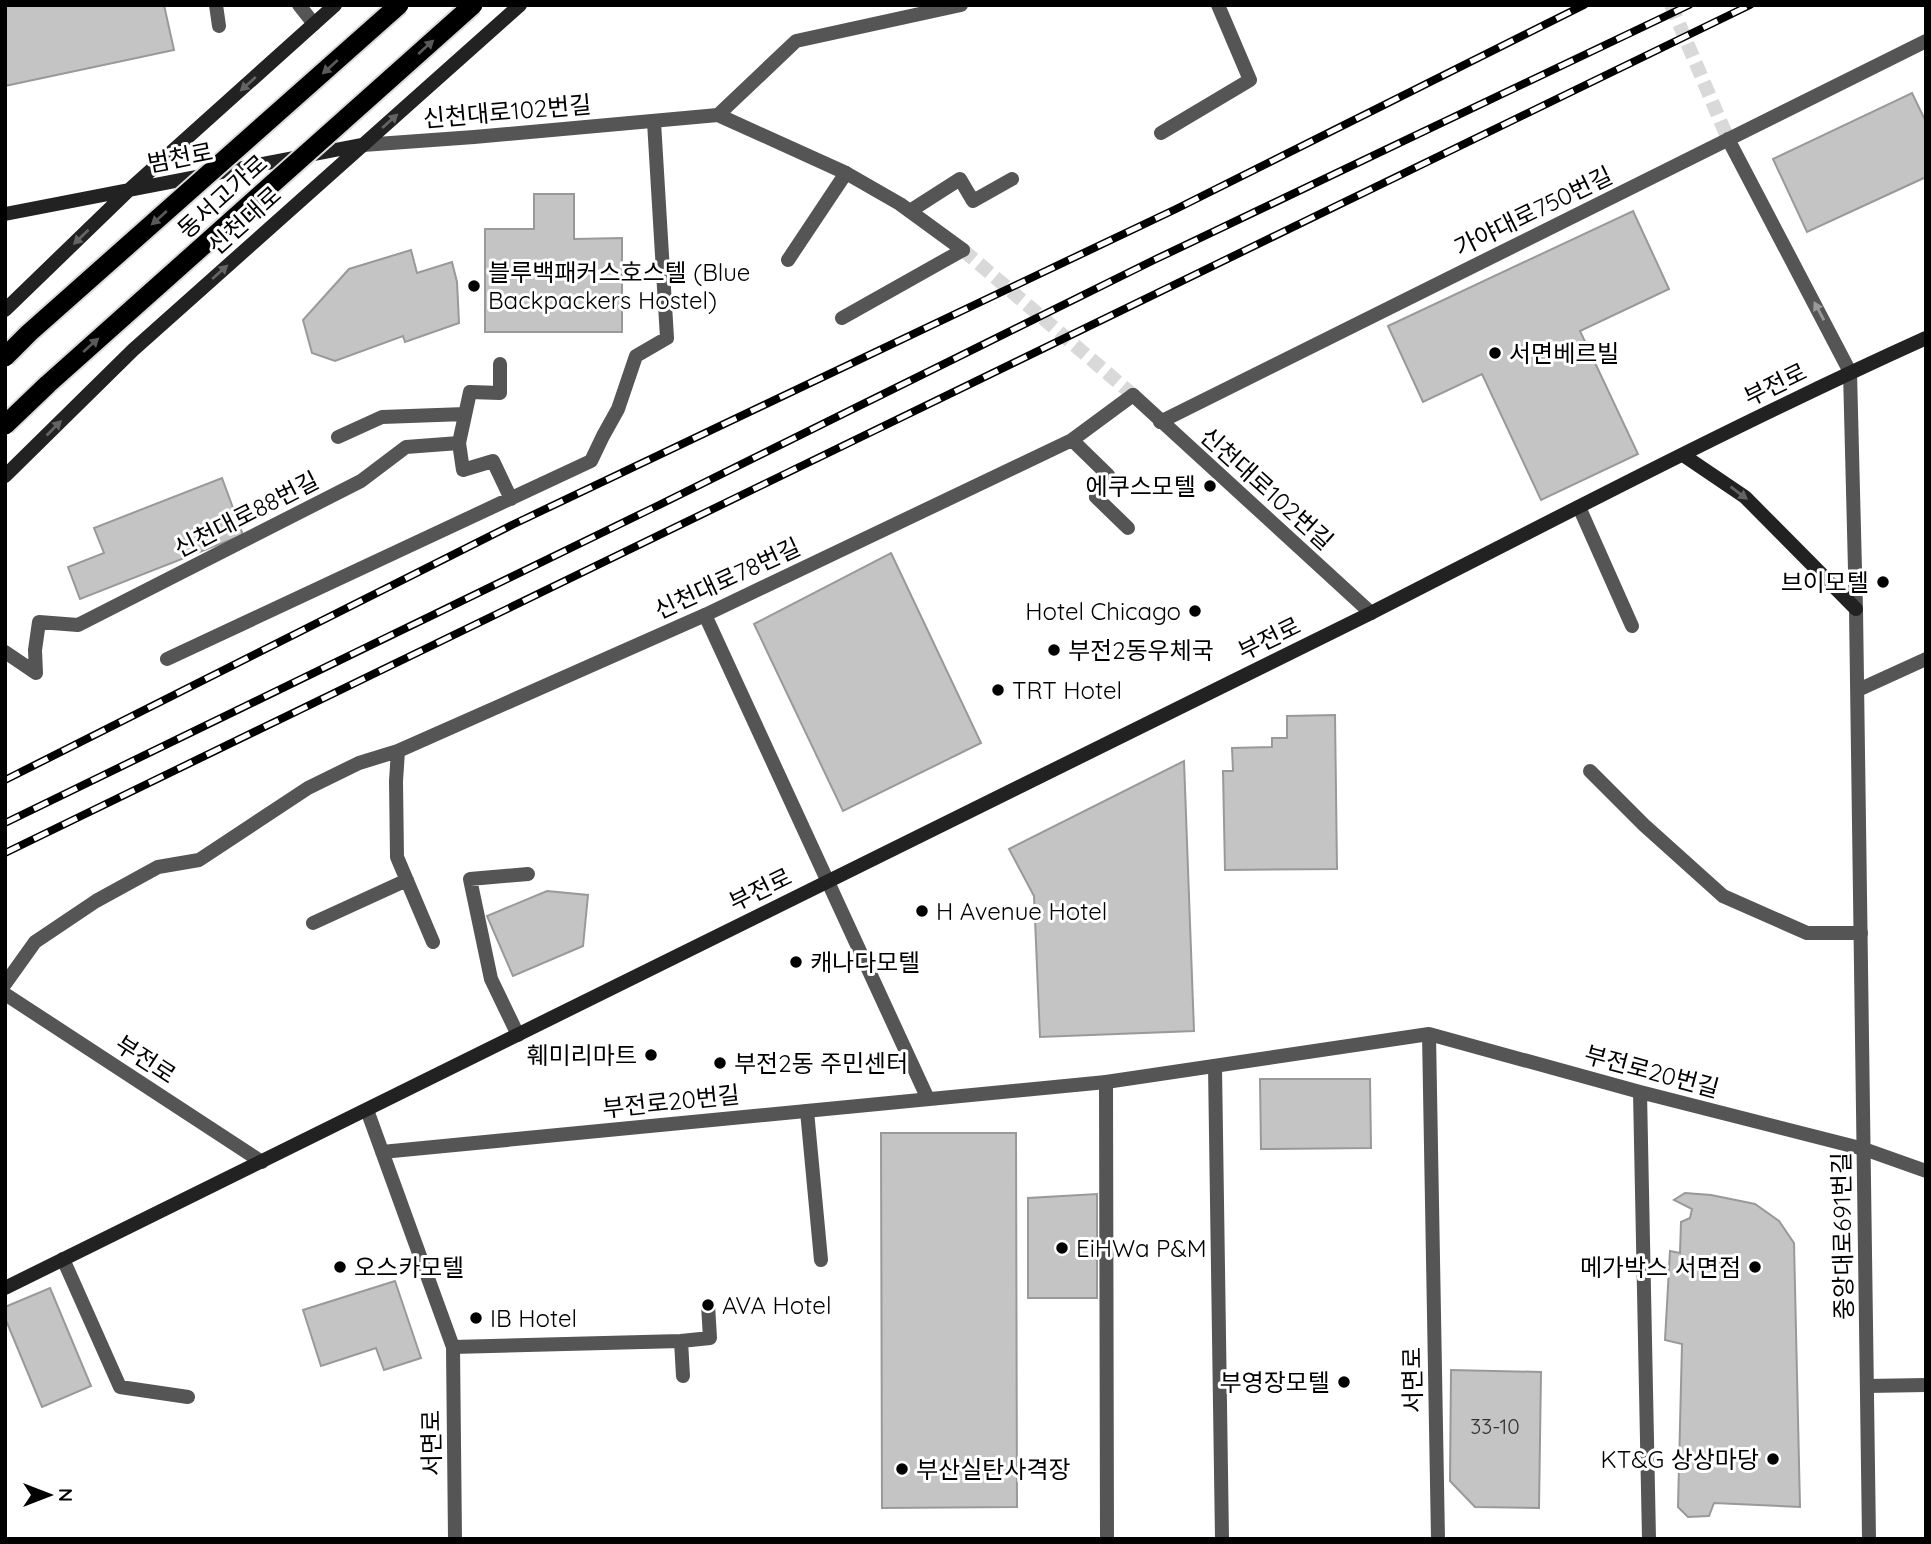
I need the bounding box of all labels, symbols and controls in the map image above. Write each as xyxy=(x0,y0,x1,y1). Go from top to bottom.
one-way arrow xyxy=(417,39,435,55)
one-way arrow xyxy=(321,59,338,74)
one-way arrow xyxy=(240,75,257,91)
street label: 신천대로102번길 xyxy=(422,89,592,133)
one-way arrow xyxy=(381,114,398,129)
street label: 범천로 xyxy=(145,136,215,178)
street label: 동서고가로 xyxy=(171,148,273,244)
street label: 가야대로750번길 xyxy=(1449,160,1617,262)
street label: 신천대로 xyxy=(201,179,287,261)
one-way arrow xyxy=(151,210,168,225)
one-way arrow xyxy=(72,229,89,246)
place label: 블루백패커스호스텔 (Blue Backpackers Hostel) xyxy=(488,257,750,315)
one-way arrow xyxy=(211,264,229,280)
marker: 블루백패커스호스텔 (Blue Backpackers Hostel) xyxy=(466,278,482,294)
one-way arrow xyxy=(1813,301,1824,321)
one-way arrow xyxy=(82,337,100,353)
place label: 서면베르빌 xyxy=(1509,338,1619,368)
marker: 서면베르빌 xyxy=(1487,345,1503,361)
street label: 부전로 xyxy=(1739,356,1811,412)
one-way arrow xyxy=(45,420,62,436)
street label: 신천대로102번길 xyxy=(1194,420,1340,556)
street label: 신천대로88번길 xyxy=(169,465,323,563)
place label: 에쿠스모텔 xyxy=(1086,471,1196,501)
marker: 에쿠스모텔 xyxy=(1202,478,1218,494)
one-way arrow xyxy=(1730,486,1748,500)
street label: 신천대로78번길 xyxy=(649,531,805,625)
place label: 브이모텔 xyxy=(1781,567,1869,597)
marker: 브이모텔 xyxy=(1875,574,1891,590)
place label: Hotel Chicago xyxy=(1025,596,1181,626)
marker: Hotel Chicago xyxy=(1187,603,1203,619)
street label: 부전로 xyxy=(1233,610,1305,666)
place label: 부전2동우체국 xyxy=(1068,635,1214,665)
marker: 부전2동우체국 xyxy=(1046,642,1062,658)
place label: TRT Hotel xyxy=(1012,675,1122,705)
marker: TRT Hotel xyxy=(990,682,1006,698)
street label: 부전로 xyxy=(724,861,796,917)
place label: H Avenue Hotel xyxy=(936,896,1107,926)
marker: H Avenue Hotel xyxy=(914,903,930,919)
place label: 캐나다모텔 xyxy=(810,947,920,977)
marker: 캐나다모텔 xyxy=(788,954,804,970)
street label: 부전로 xyxy=(110,1028,182,1090)
street label: 부전로20번길 xyxy=(1581,1039,1723,1103)
place label: 훼미리마트 xyxy=(527,1040,637,1070)
marker: 훼미리마트 xyxy=(643,1047,659,1063)
place label: 부전2동 주민센터 xyxy=(734,1048,908,1078)
marker: 부전2동 주민센터 xyxy=(712,1055,728,1071)
street label: 부전로20번길 xyxy=(601,1079,741,1123)
street label: 중앙대로691번길 xyxy=(1826,1152,1858,1320)
place label: EiHWa P&M xyxy=(1076,1233,1207,1263)
marker: EiHWa P&M xyxy=(1054,1240,1070,1256)
place label: 오스카모텔 xyxy=(354,1252,464,1282)
place label: 메가박스 서면점 xyxy=(1580,1252,1741,1282)
marker: 오스카모텔 xyxy=(332,1259,348,1275)
marker: 메가박스 서면점 xyxy=(1747,1259,1763,1275)
place label: AVA Hotel xyxy=(722,1290,831,1320)
marker: AVA Hotel xyxy=(700,1297,716,1313)
place label: IB Hotel xyxy=(490,1303,577,1333)
marker: IB Hotel xyxy=(468,1310,484,1326)
street label: 서면로 xyxy=(1396,1347,1428,1413)
place label: 부영장모텔 xyxy=(1220,1367,1330,1397)
marker: 부영장모텔 xyxy=(1336,1374,1352,1390)
street label: 서면로 xyxy=(415,1410,447,1476)
house number: 33-10 xyxy=(1470,1413,1520,1439)
place label: KT&G 상상마당 xyxy=(1600,1444,1759,1474)
marker: KT&G 상상마당 xyxy=(1765,1451,1781,1467)
place label: 부산실탄사격장 xyxy=(916,1454,1071,1484)
north arrow xyxy=(14,1460,84,1530)
marker: 부산실탄사격장 xyxy=(894,1461,910,1477)
text: N xyxy=(54,1488,78,1502)

